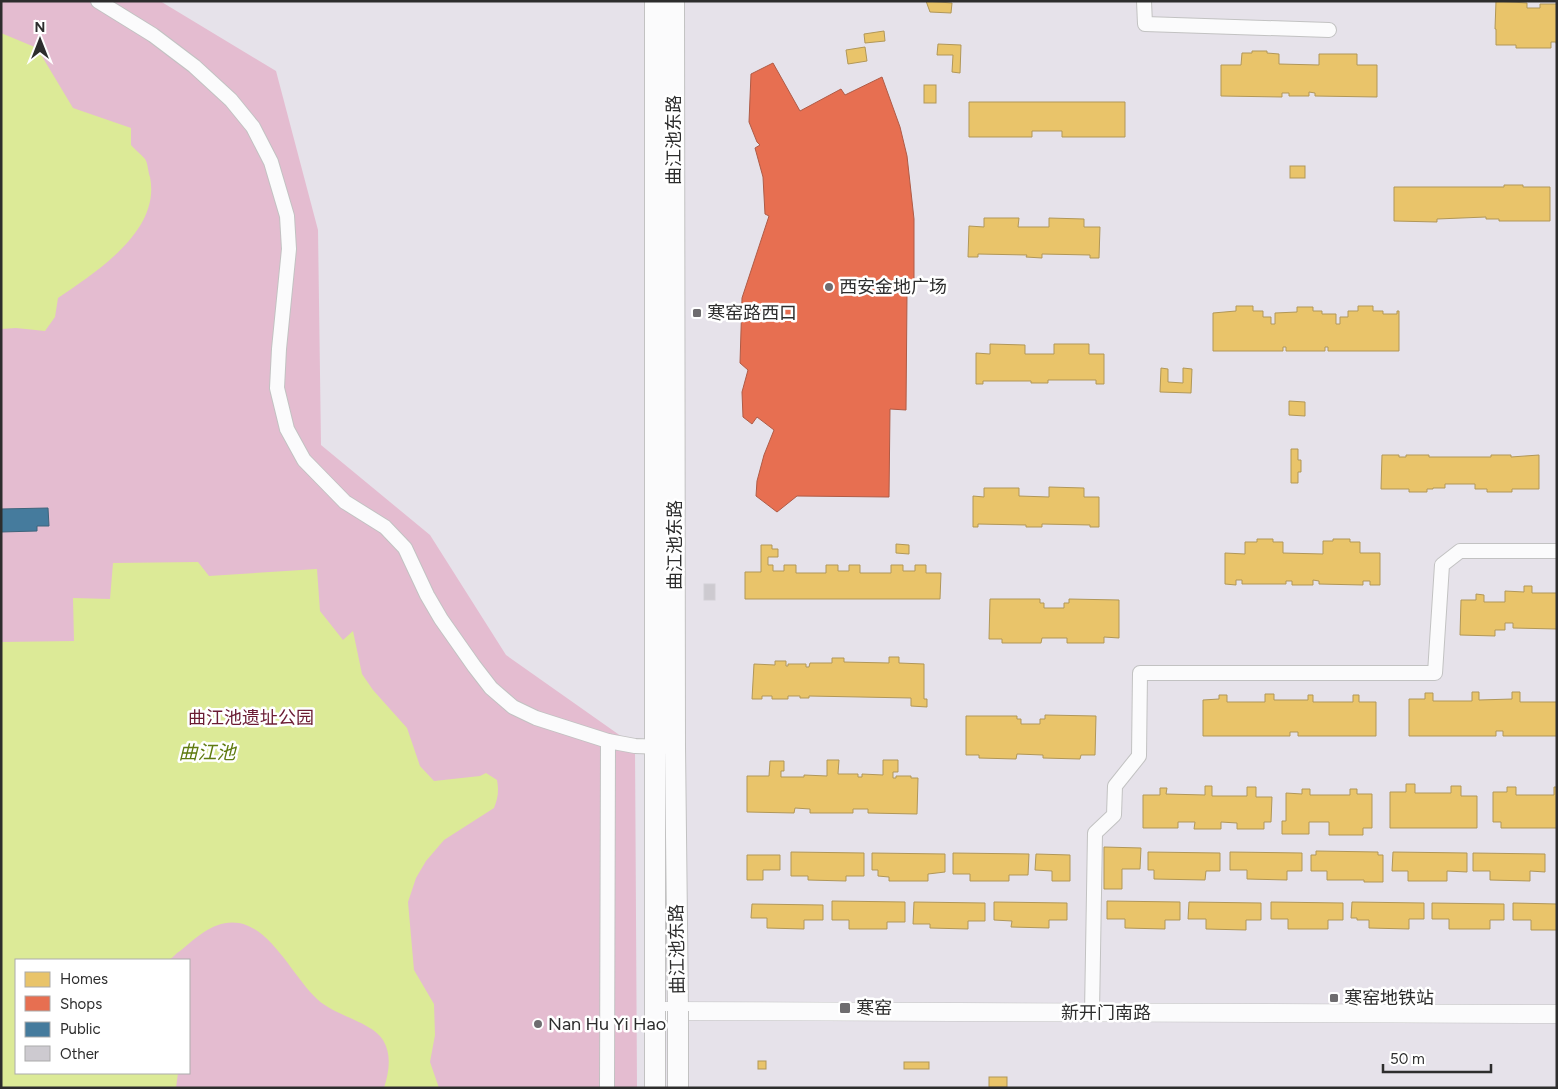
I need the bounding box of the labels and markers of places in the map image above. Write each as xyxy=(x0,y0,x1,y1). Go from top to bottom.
place label: 西安金地广场 xyxy=(839,276,947,298)
marker: 西安金地广场 xyxy=(823,281,835,293)
place label: 寒窑路西口 xyxy=(707,302,797,324)
marker: 寒窑路西口 xyxy=(691,307,703,319)
place label: 寒窑地铁站 xyxy=(1344,987,1434,1009)
marker: 寒窑地铁站 xyxy=(1328,992,1340,1004)
place label: 寒窑 xyxy=(856,997,892,1019)
marker: 寒窑 xyxy=(838,1001,852,1015)
place label: Nan Hu Yi Hao xyxy=(548,1013,666,1035)
marker: Nan Hu Yi Hao xyxy=(532,1018,544,1030)

